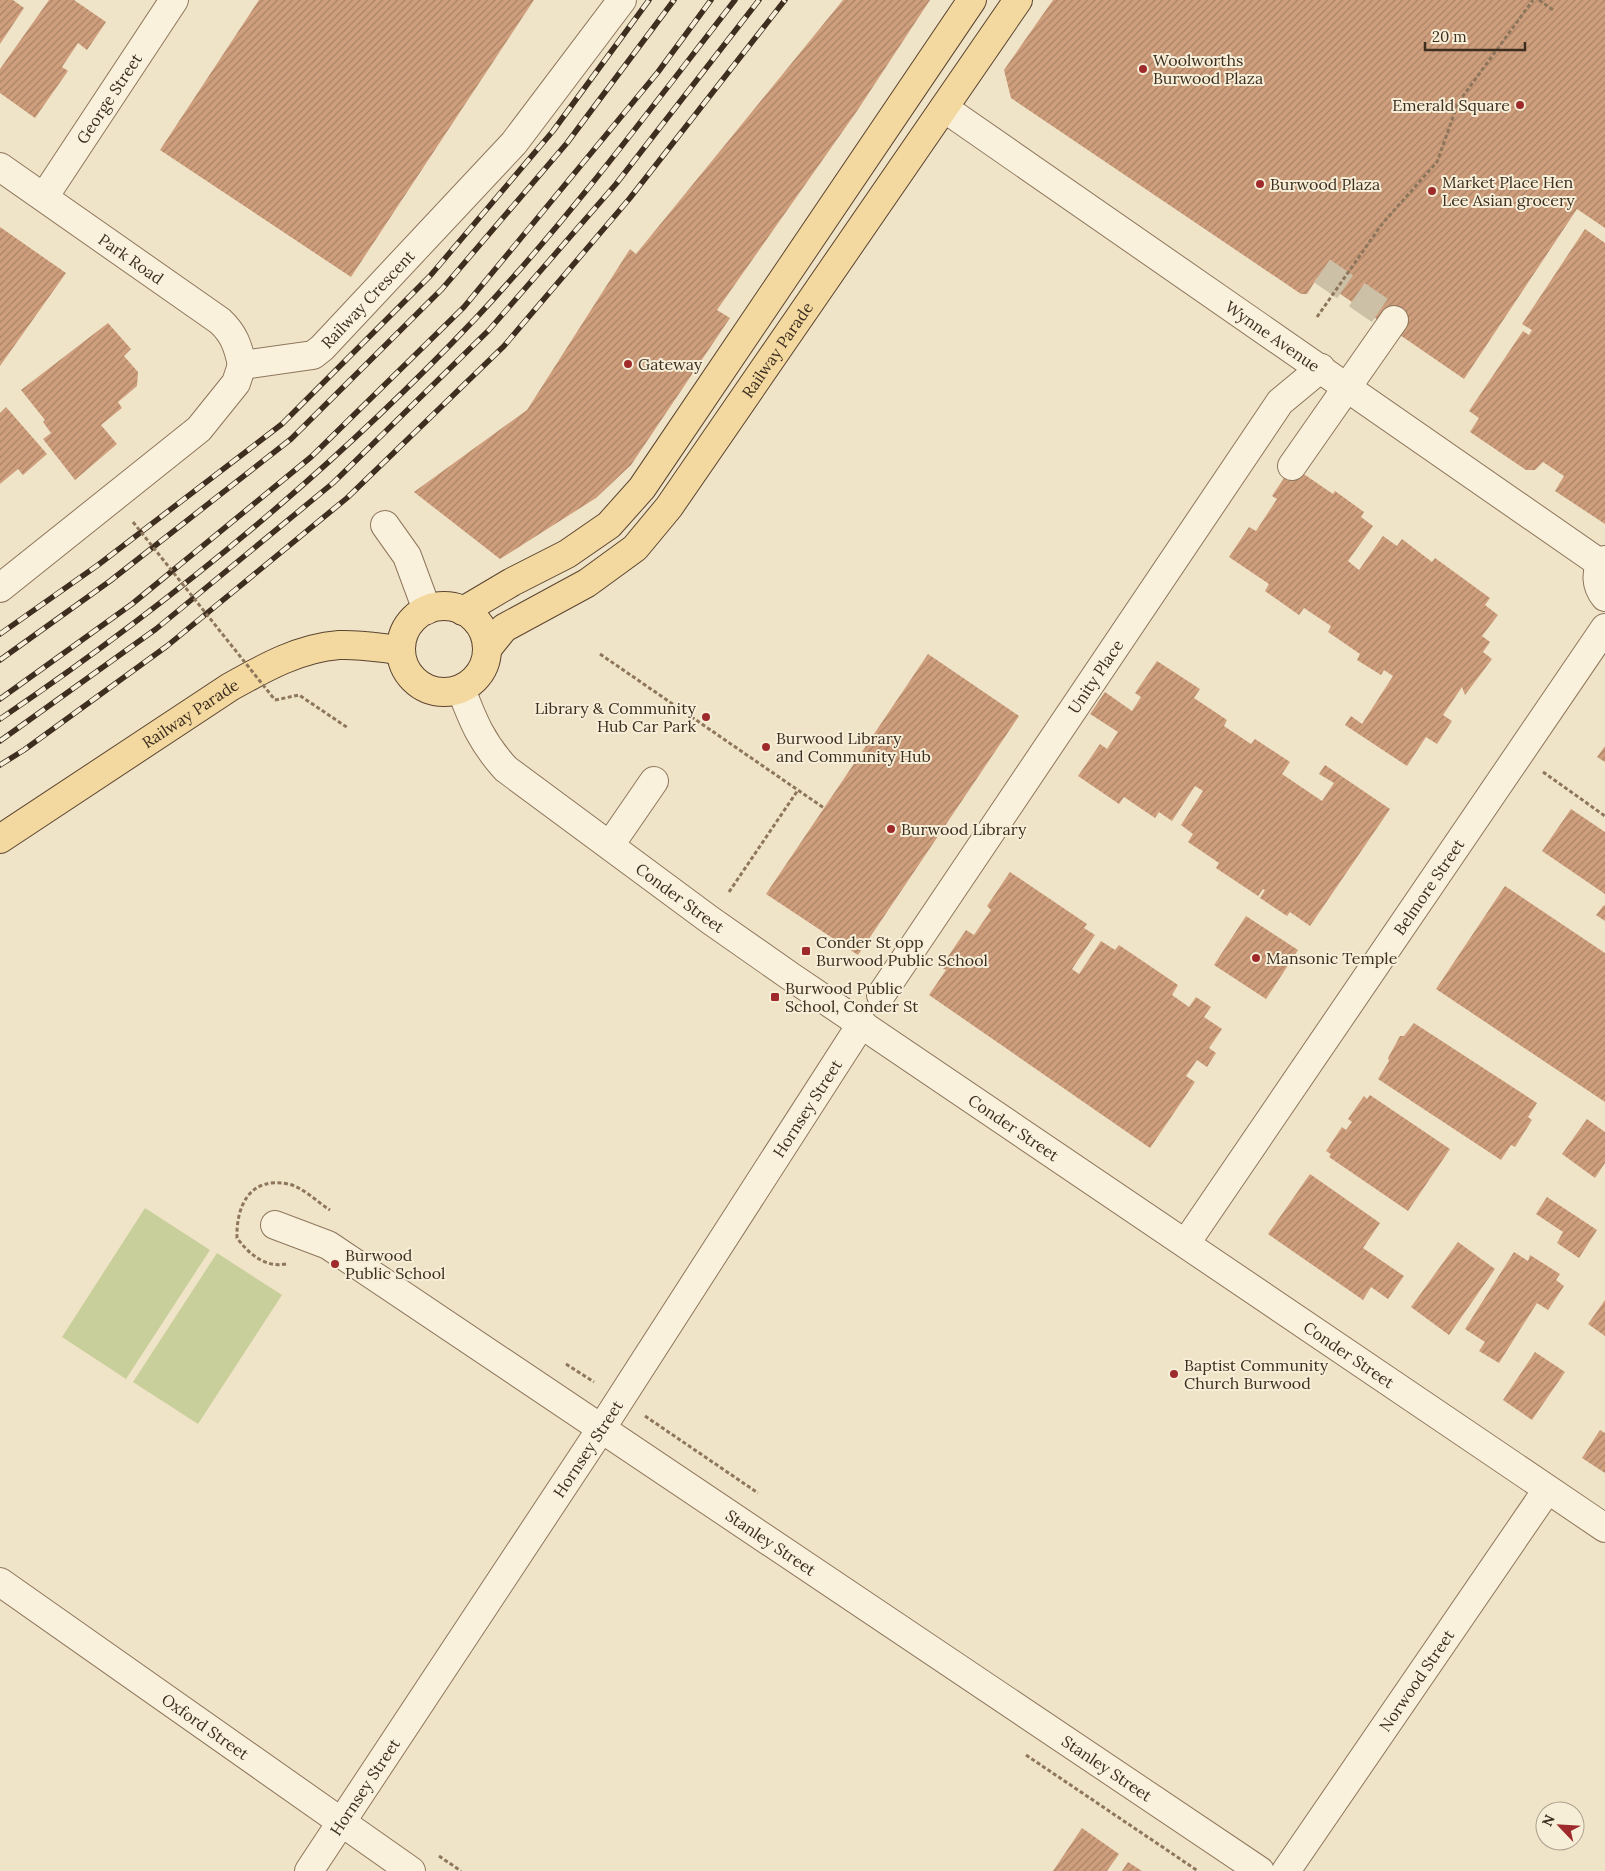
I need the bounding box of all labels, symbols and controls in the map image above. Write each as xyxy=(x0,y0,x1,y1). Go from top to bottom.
scale bar xyxy=(1425,20,1525,52)
text: 20 m xyxy=(1432,27,1467,46)
street label: George Street xyxy=(72,49,146,147)
place label: Woolworths Burwood Plaza xyxy=(1153,50,1263,88)
marker: Woolworths Burwood Plaza xyxy=(1137,63,1149,75)
place label: Emerald Square xyxy=(1392,95,1510,115)
marker: Emerald Square xyxy=(1514,99,1526,111)
place label: Market Place Hen Lee Asian grocery xyxy=(1442,172,1575,210)
place label: Burwood Plaza xyxy=(1270,174,1380,194)
marker: Burwood Plaza xyxy=(1254,178,1266,190)
marker: Market Place Hen Lee Asian grocery xyxy=(1426,185,1438,197)
street label: Park Road xyxy=(95,229,168,289)
street label: Railway Crescent xyxy=(317,245,419,353)
street label: Wynne Avenue xyxy=(1221,296,1324,376)
street label: Railway Parade xyxy=(737,298,817,401)
place label: Gateway xyxy=(638,354,703,374)
marker: Gateway xyxy=(622,358,634,370)
street label: Unity Place xyxy=(1063,635,1128,717)
street label: Railway Parade xyxy=(138,674,242,752)
place label: Library & Community Hub Car Park xyxy=(535,698,697,736)
marker: Library & Community Hub Car Park xyxy=(700,711,712,723)
place label: Burwood Library and Community Hub xyxy=(776,728,931,766)
marker: Burwood Library and Community Hub xyxy=(760,741,772,753)
place label: Burwood Library xyxy=(901,819,1027,839)
marker: Burwood Library xyxy=(885,823,897,835)
street label: Belmore Street xyxy=(1389,834,1469,939)
street label: Conder Street xyxy=(632,859,729,937)
place label: Conder St opp Burwood Public School xyxy=(816,932,988,970)
marker: Conder St opp Burwood Public School xyxy=(800,945,812,957)
place label: Mansonic Temple xyxy=(1266,948,1398,968)
marker: Mansonic Temple xyxy=(1250,952,1262,964)
place label: Burwood Public School, Conder St xyxy=(785,978,919,1016)
marker: Burwood Public School, Conder St xyxy=(769,991,781,1003)
street label: Hornsey Street xyxy=(768,1055,846,1161)
street label: Conder Street xyxy=(964,1090,1063,1166)
place label: Burwood Public School xyxy=(345,1245,445,1283)
marker: Burwood Public School xyxy=(329,1258,341,1270)
street label: Conder Street xyxy=(1300,1317,1399,1393)
place label: Baptist Community Church Burwood xyxy=(1184,1355,1329,1393)
marker: Baptist Community Church Burwood xyxy=(1168,1368,1180,1380)
street label: Hornsey Street xyxy=(549,1396,627,1501)
street label: Stanley Street xyxy=(722,1505,820,1580)
street label: Norwood Street xyxy=(1375,1625,1459,1735)
street label: Oxford Street xyxy=(158,1689,253,1764)
street label: Stanley Street xyxy=(1058,1731,1156,1806)
street label: Hornsey Street xyxy=(325,1734,404,1839)
north arrow xyxy=(1535,1801,1585,1851)
text: N xyxy=(1538,1812,1559,1829)

